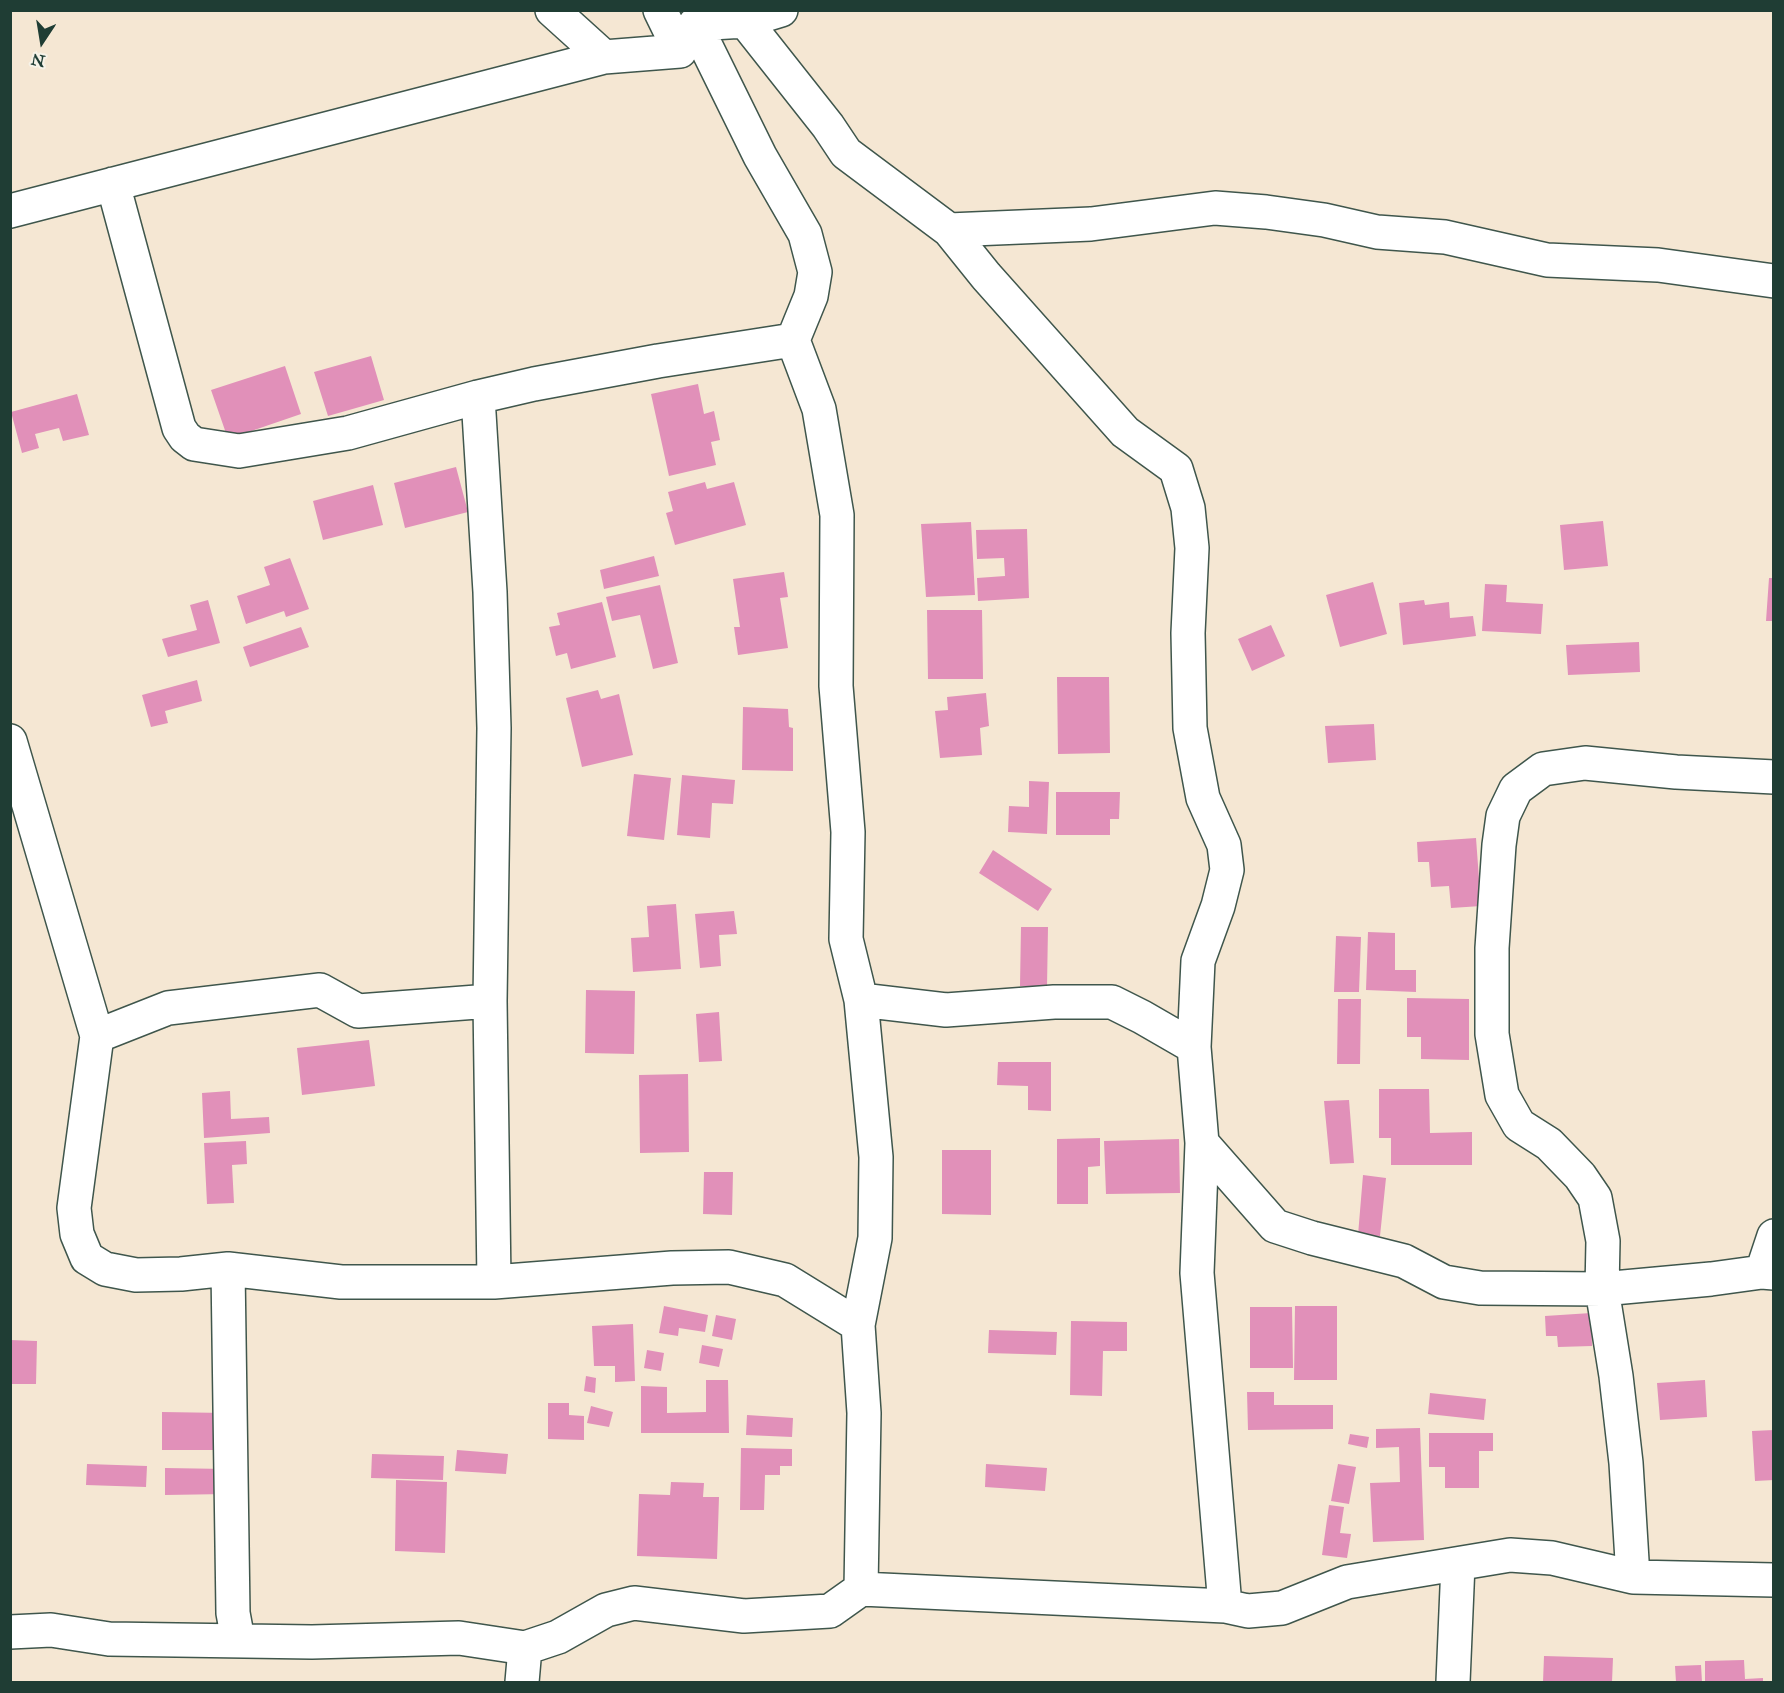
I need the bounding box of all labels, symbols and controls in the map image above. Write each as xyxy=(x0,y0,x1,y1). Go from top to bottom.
north arrow xyxy=(12,12,72,72)
text: N xyxy=(30,49,47,71)

